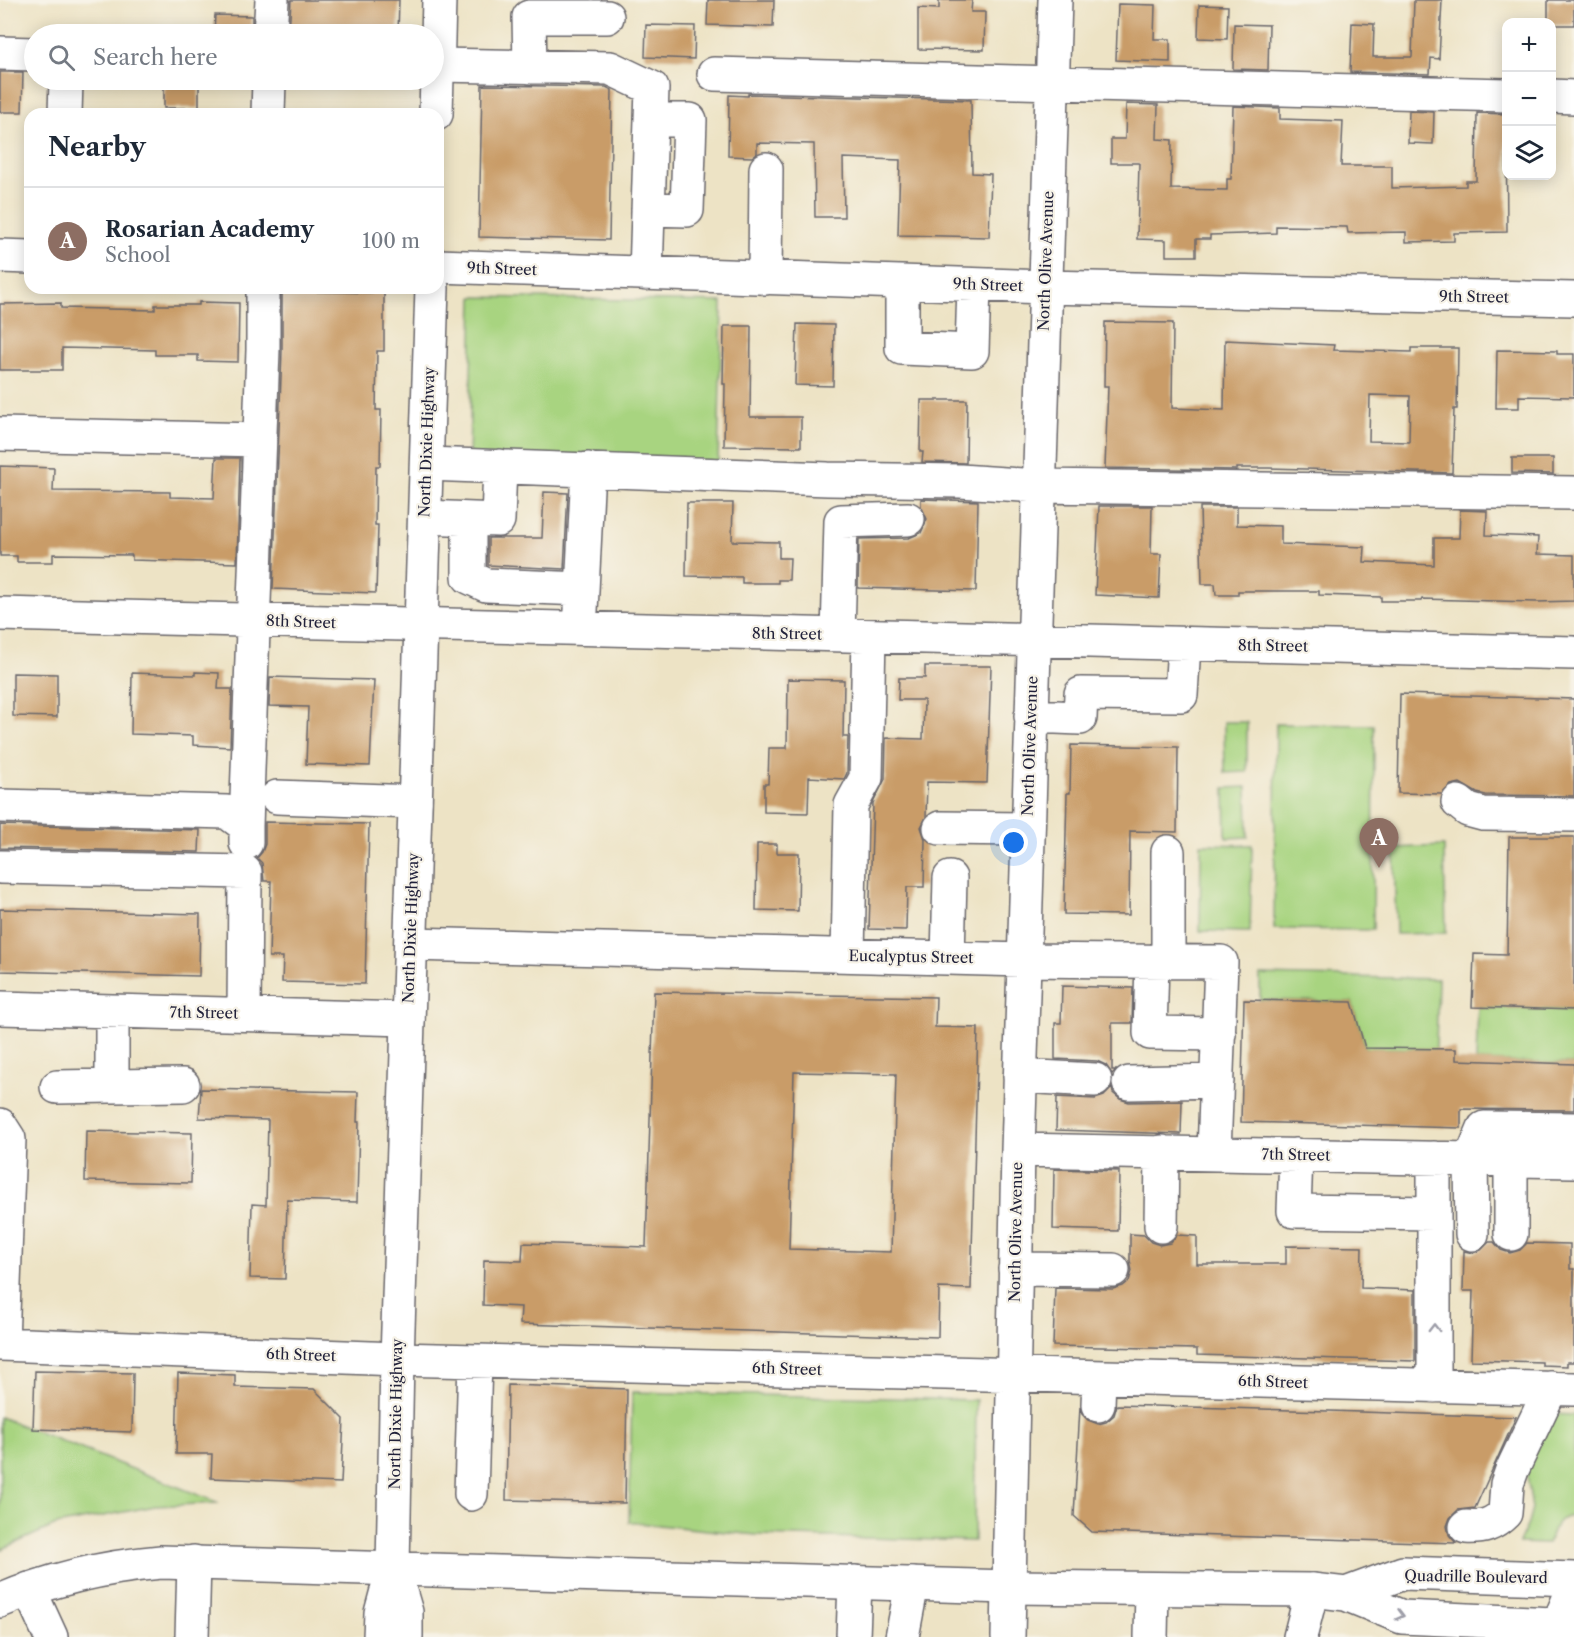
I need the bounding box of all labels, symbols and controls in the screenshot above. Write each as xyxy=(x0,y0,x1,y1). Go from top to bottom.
map controls xyxy=(1502,18,1556,180)
button: + xyxy=(1502,18,1556,72)
search box xyxy=(24,24,444,90)
icon: search xyxy=(45,41,78,74)
text: Search here xyxy=(93,44,218,71)
button: − xyxy=(1502,72,1556,126)
button: layers xyxy=(1502,126,1556,180)
text: Nearby xyxy=(48,131,146,163)
street label: North Olive Avenue xyxy=(1034,191,1057,331)
text: Rosarian Academy xyxy=(105,216,314,243)
text: A xyxy=(60,229,75,253)
text: 100 m xyxy=(362,229,420,253)
text: School xyxy=(105,243,170,267)
street label: 9th Street xyxy=(467,258,538,279)
street label: 9th Street xyxy=(953,274,1024,295)
street label: 9th Street xyxy=(1439,286,1510,307)
street label: North Dixie Highway xyxy=(414,366,439,518)
street label: 8th Street xyxy=(266,611,337,632)
street label: 8th Street xyxy=(752,623,823,644)
street label: 8th Street xyxy=(1238,635,1309,656)
street label: North Olive Avenue xyxy=(1018,676,1041,816)
pin: A xyxy=(1360,818,1398,868)
your location xyxy=(999,828,1028,857)
street label: North Dixie Highway xyxy=(398,852,423,1004)
street label: Eucalyptus Street xyxy=(848,946,974,967)
street label: 7th Street xyxy=(170,1002,239,1023)
street label: 7th Street xyxy=(1262,1144,1331,1165)
street label: North Olive Avenue xyxy=(1005,1162,1026,1302)
one-way arrow xyxy=(1428,1323,1440,1332)
street label: North Dixie Highway xyxy=(385,1338,406,1490)
street label: 6th Street xyxy=(266,1344,337,1365)
street label: 6th Street xyxy=(752,1358,823,1379)
street label: 6th Street xyxy=(1238,1371,1309,1392)
street label: Quadrille Boulevard xyxy=(1404,1566,1548,1587)
one-way arrow xyxy=(1394,1608,1405,1620)

